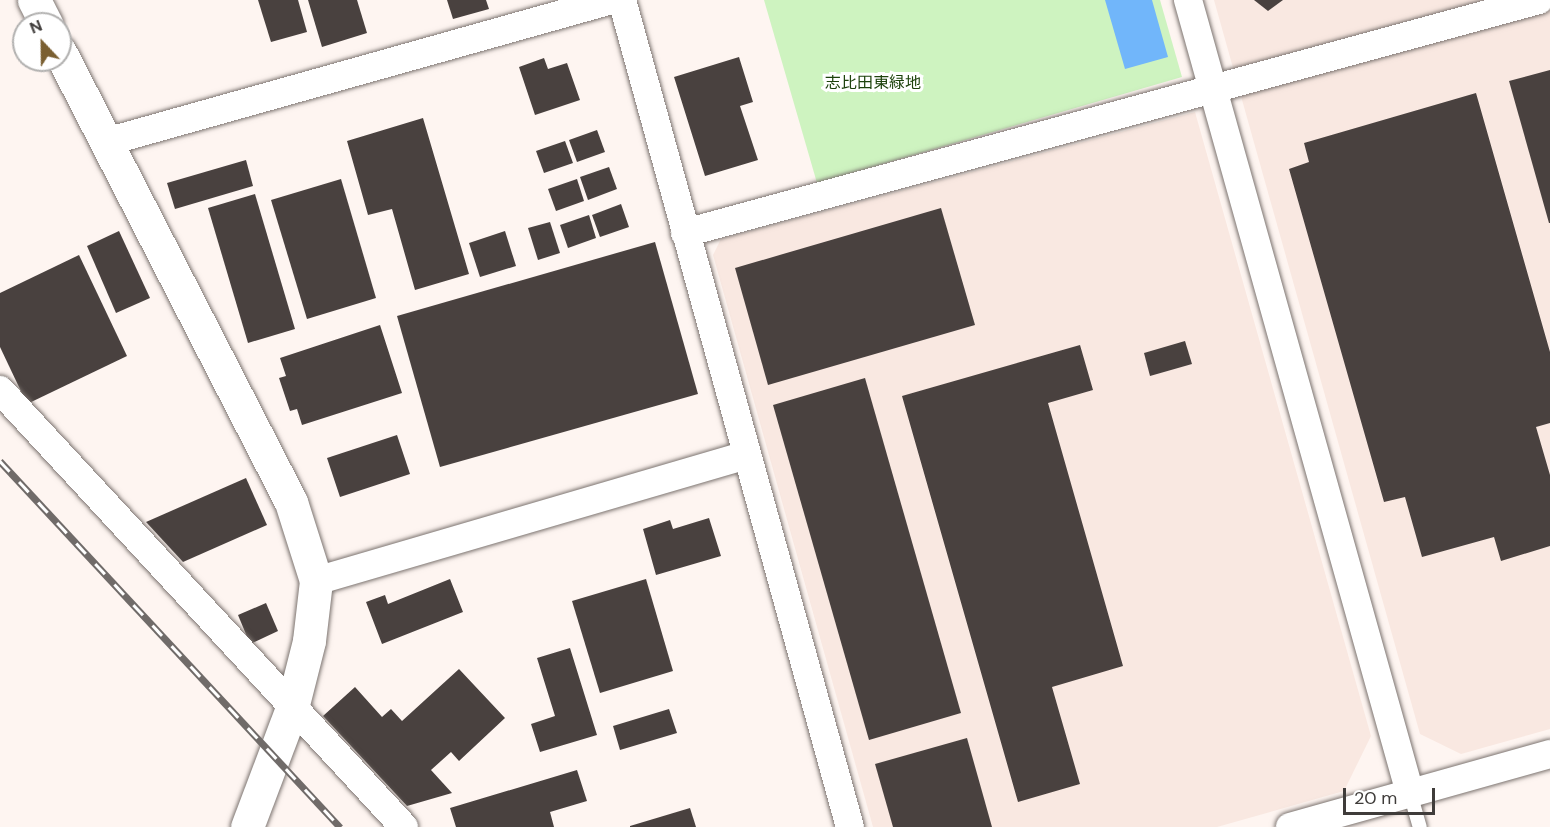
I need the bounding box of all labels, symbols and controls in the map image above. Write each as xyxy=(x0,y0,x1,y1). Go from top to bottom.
north arrow xyxy=(12,12,72,72)
text: N xyxy=(26,15,45,39)
park label: 志比田東緑地 xyxy=(825,73,921,93)
scale bar xyxy=(1346,776,1438,814)
text: 20 m xyxy=(1354,786,1397,810)

